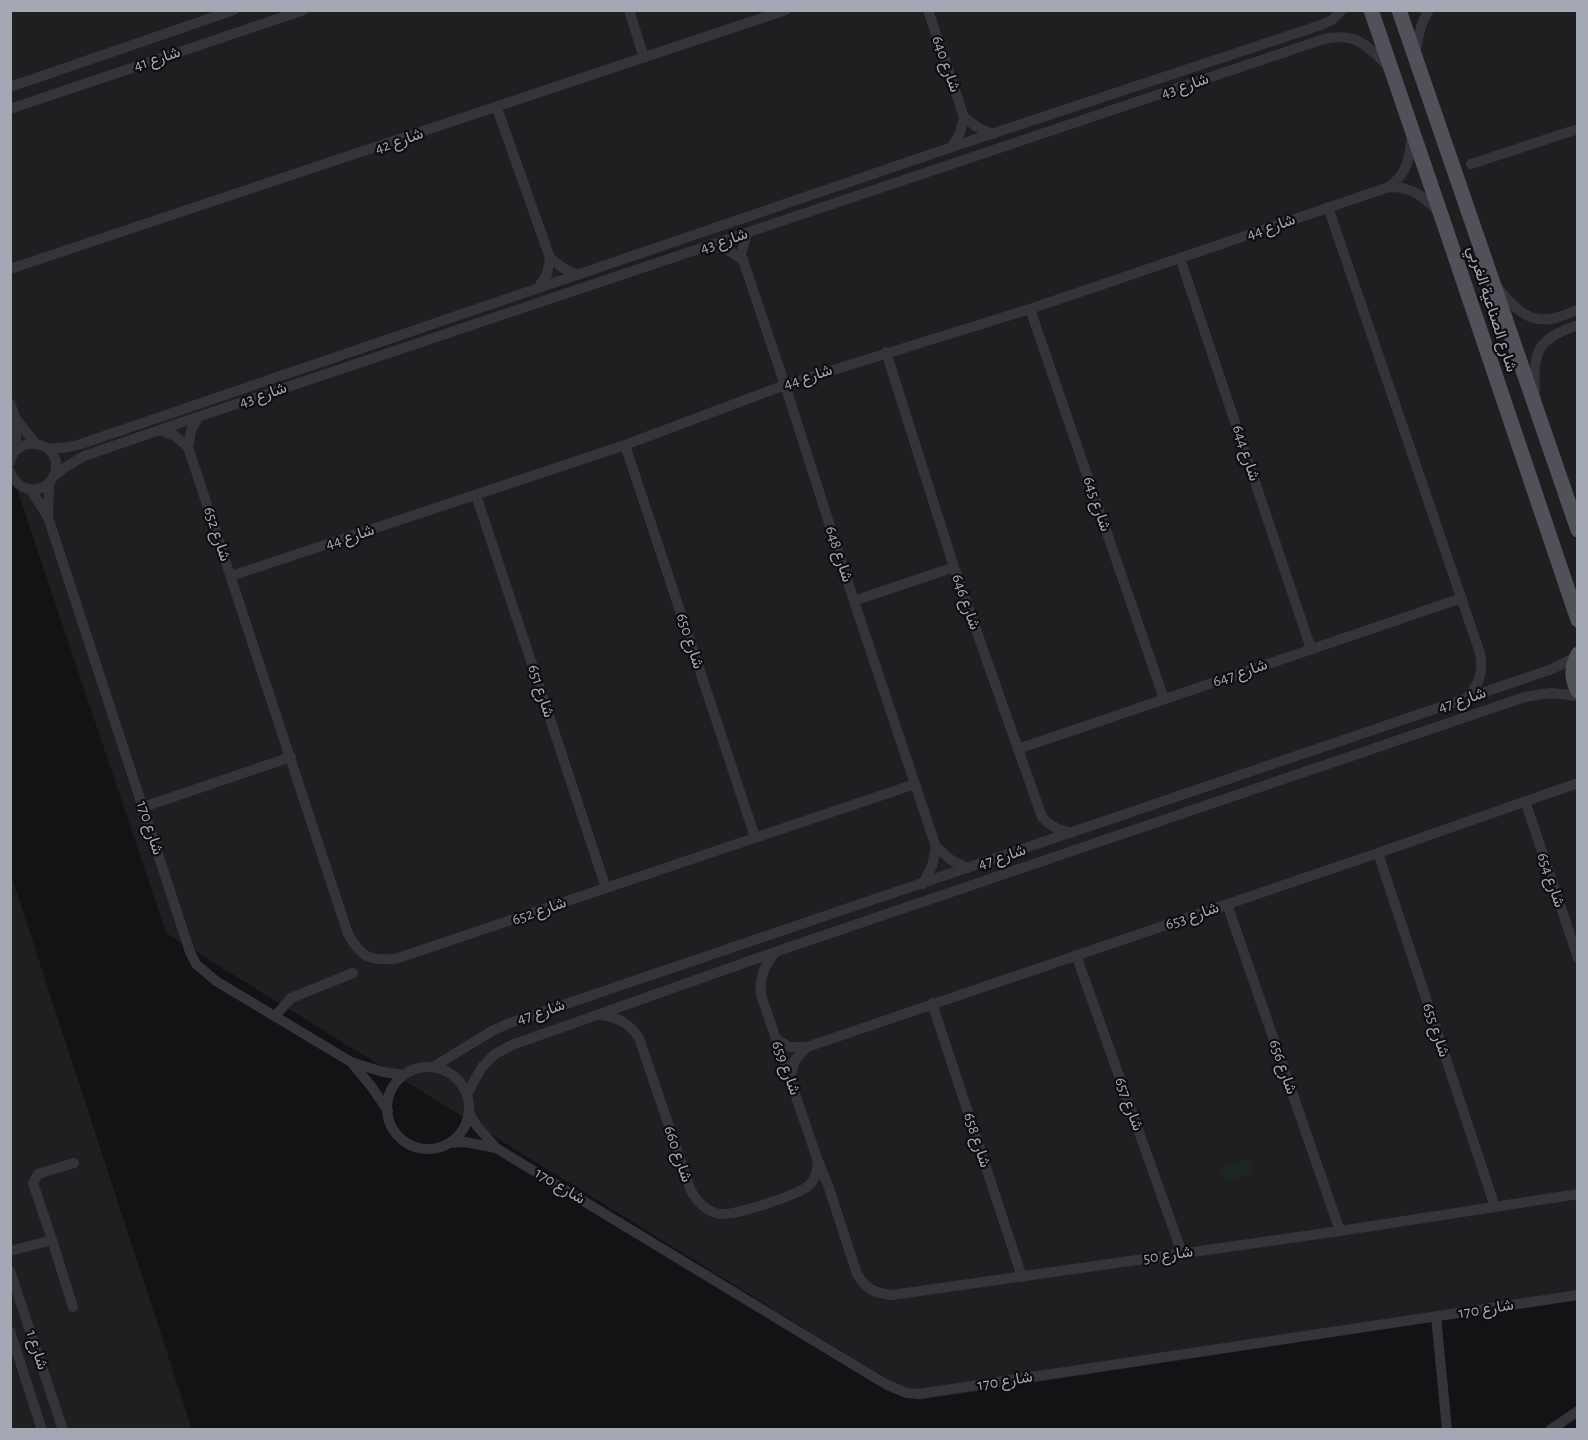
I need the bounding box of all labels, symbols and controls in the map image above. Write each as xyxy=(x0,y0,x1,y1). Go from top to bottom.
street label: شارع 640 xyxy=(927,33,965,95)
street label: شارع 41 xyxy=(131,42,183,76)
street label: شارع 43 xyxy=(1159,69,1211,103)
street label: شارع 42 xyxy=(372,124,426,158)
street label: شارع 44 xyxy=(1244,210,1298,244)
street label: شارع 43 xyxy=(698,224,750,258)
street label: شارع الصناعية الغربي xyxy=(1463,244,1521,374)
street label: شارع 44 xyxy=(781,360,835,394)
street label: شارع 43 xyxy=(237,378,289,412)
street label: شارع 644 xyxy=(1228,423,1264,483)
street label: شارع 645 xyxy=(1079,474,1115,534)
street label: شارع 652 xyxy=(199,504,235,564)
street label: شارع 44 xyxy=(323,520,377,554)
street label: شارع 648 xyxy=(821,524,857,584)
street label: شارع 646 xyxy=(948,572,984,632)
street label: شارع 650 xyxy=(672,611,708,671)
street label: شارع 647 xyxy=(1210,655,1270,691)
street label: شارع 651 xyxy=(523,662,559,720)
street label: شارع 47 xyxy=(1436,683,1488,717)
street label: شارع 170 xyxy=(132,799,168,857)
street label: شارع 47 xyxy=(976,840,1028,874)
street label: شارع 654 xyxy=(1533,850,1569,910)
street label: شارع 652 xyxy=(509,893,569,929)
street label: شارع 653 xyxy=(1163,898,1221,934)
street label: شارع 47 xyxy=(515,995,567,1029)
street label: شارع 655 xyxy=(1418,1001,1454,1059)
street label: شارع 656 xyxy=(1265,1037,1301,1097)
street label: شارع 659 xyxy=(767,1038,805,1098)
street label: شارع 657 xyxy=(1110,1075,1148,1133)
street label: شارع 658 xyxy=(959,1110,995,1170)
street label: شارع 660 xyxy=(659,1123,697,1185)
street label: شارع 170 xyxy=(531,1163,589,1209)
street label: شارع 50 xyxy=(1142,1242,1194,1268)
street label: شارع 170 xyxy=(1457,1295,1515,1323)
street label: شارع 1 xyxy=(22,1328,52,1372)
street label: شارع 170 xyxy=(976,1367,1034,1395)

